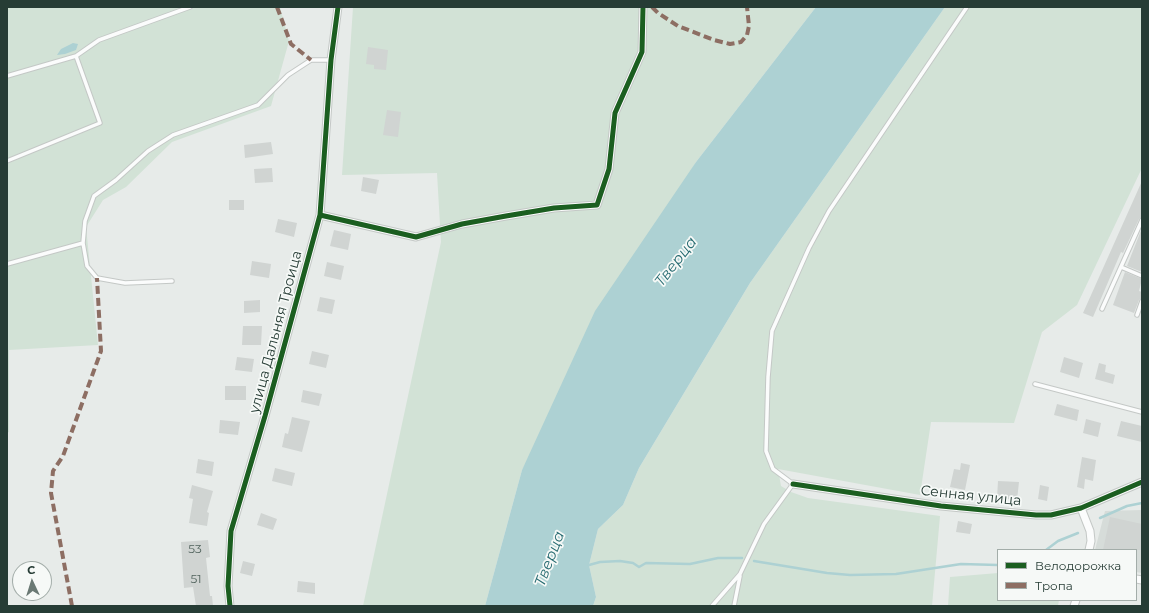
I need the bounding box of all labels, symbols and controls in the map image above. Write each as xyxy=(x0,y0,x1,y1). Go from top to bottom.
water label: Тверца xyxy=(651,234,701,290)
street label: улица Дальняя Троица xyxy=(246,249,306,415)
street label: Сенная улица xyxy=(920,482,1022,510)
water label: Тверца xyxy=(531,529,569,589)
house number: 53 xyxy=(188,542,202,556)
legend xyxy=(997,549,1137,601)
text: Велодорожка xyxy=(1035,558,1121,573)
north arrow xyxy=(12,561,52,601)
text: С xyxy=(27,563,36,577)
house number: 51 xyxy=(190,572,202,586)
text: Тропа xyxy=(1035,578,1073,593)

